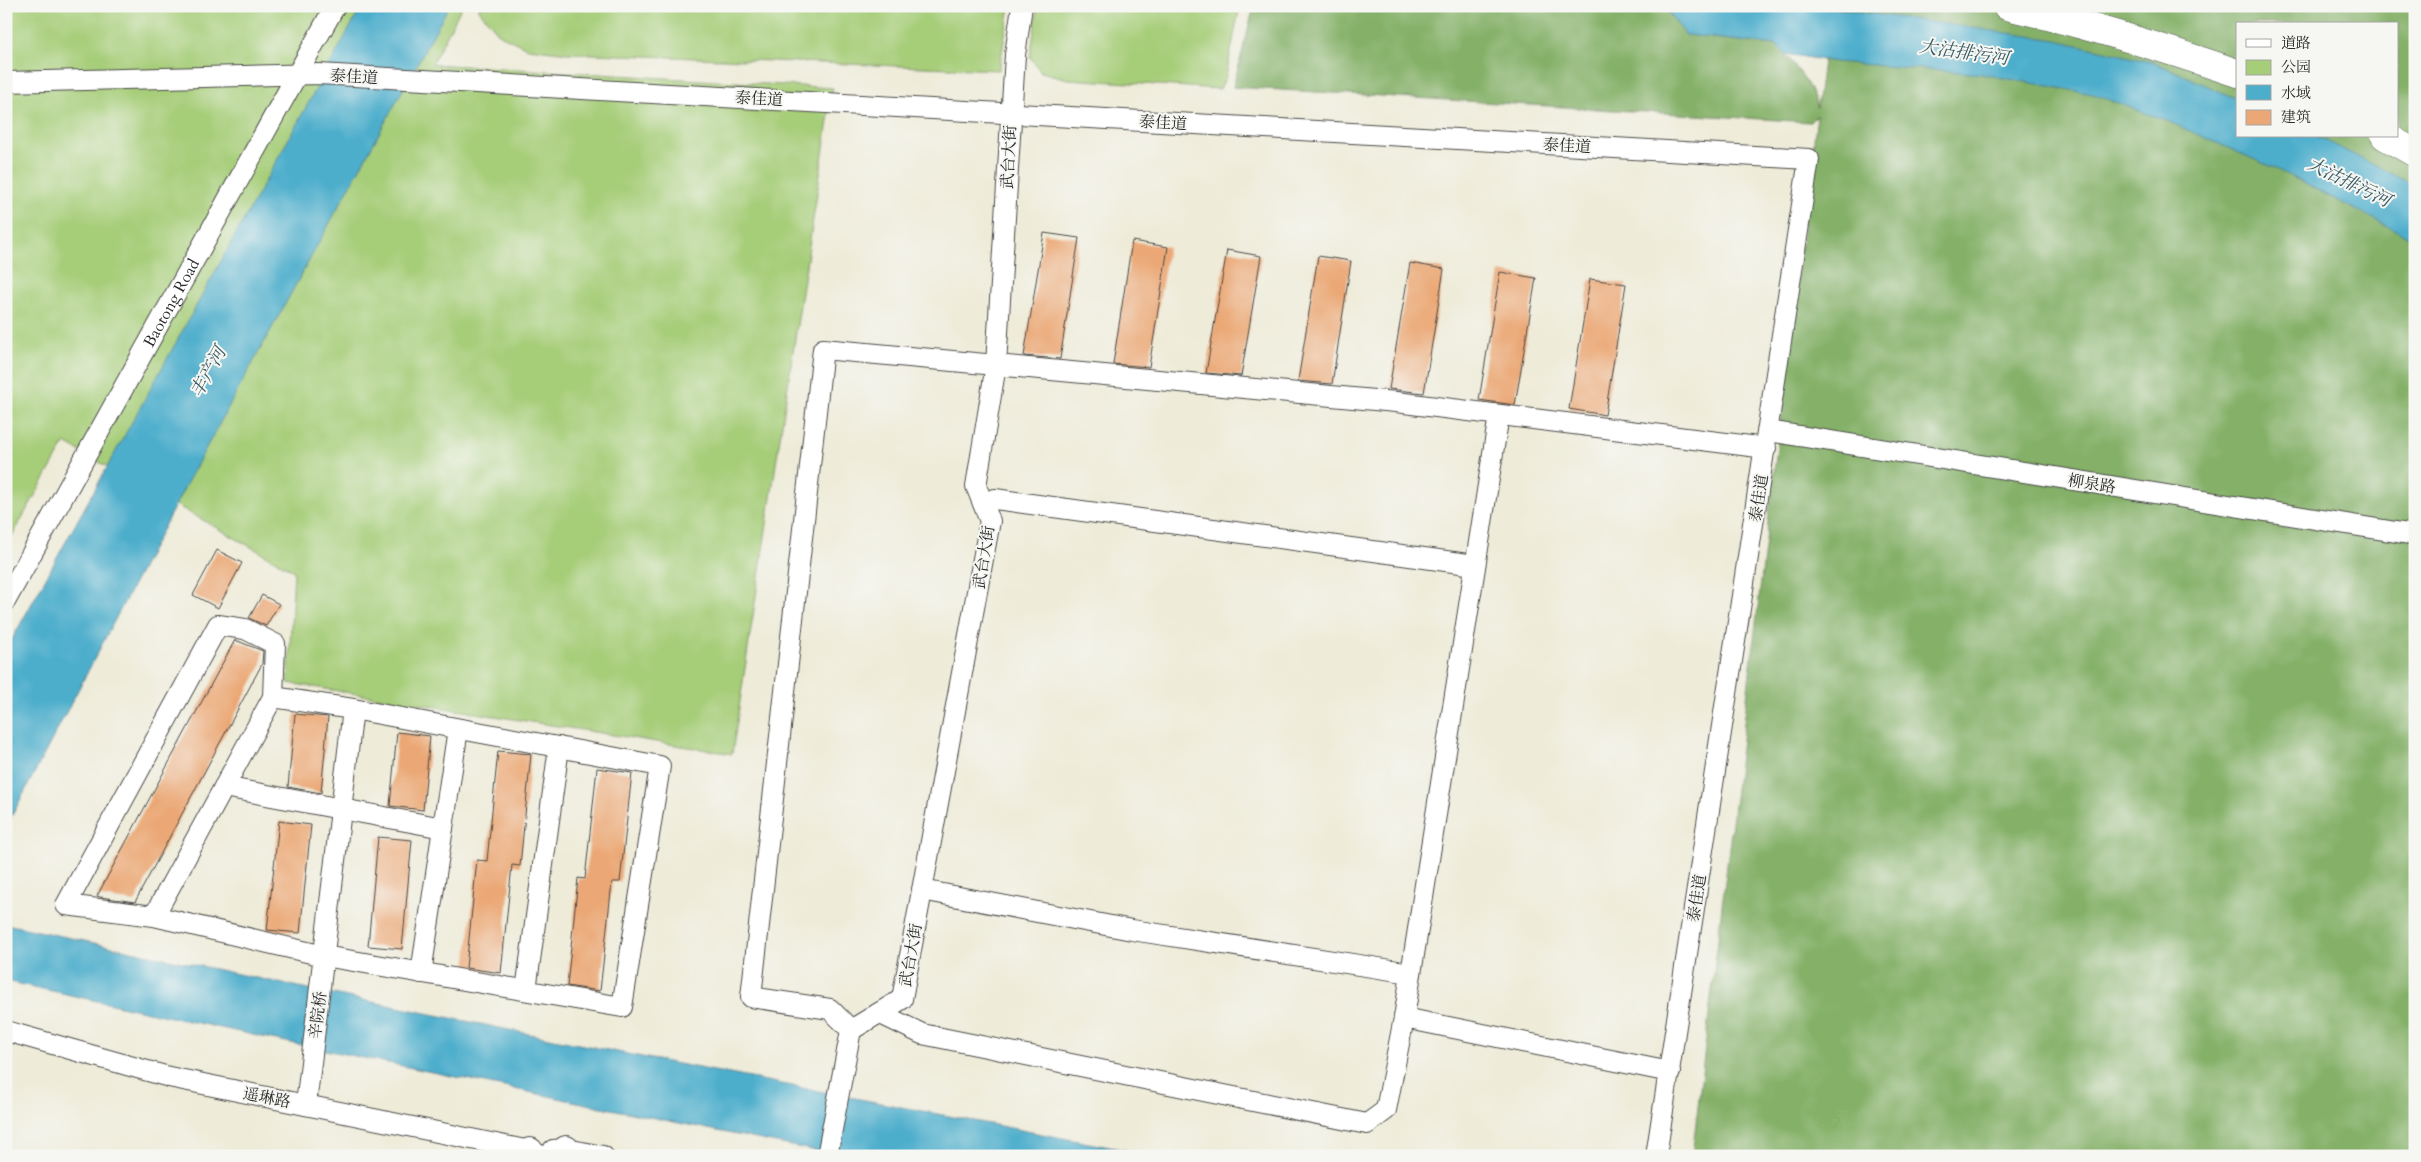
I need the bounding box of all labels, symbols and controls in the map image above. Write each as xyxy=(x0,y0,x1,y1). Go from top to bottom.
legend xyxy=(2236,22,2398,138)
text: 道路 xyxy=(2281,33,2311,53)
water label: 大沽排污河 xyxy=(1918,34,2013,72)
text: 公园 xyxy=(2281,57,2311,77)
street label: 泰佳道 xyxy=(329,65,378,89)
text: 水域 xyxy=(2281,83,2311,103)
street label: 泰佳道 xyxy=(734,87,783,111)
text: 建筑 xyxy=(2281,107,2311,127)
street label: 泰佳道 xyxy=(1138,111,1187,135)
street label: 武台大街 xyxy=(996,125,1022,190)
street label: 泰佳道 xyxy=(1542,134,1591,158)
water label: 大沽排污河 xyxy=(2303,151,2397,215)
street label: Baotong Road xyxy=(138,255,205,351)
water label: 丰产河 xyxy=(184,340,234,402)
street label: 柳泉路 xyxy=(2066,469,2117,499)
street label: 泰佳道 xyxy=(1744,473,1774,524)
street label: 武台大街 xyxy=(968,524,1000,590)
street label: 泰佳道 xyxy=(1682,873,1712,924)
street label: 武台大街 xyxy=(895,922,927,989)
street label: 辛院桥 xyxy=(304,990,332,1040)
street label: 遥琳路 xyxy=(241,1083,292,1113)

